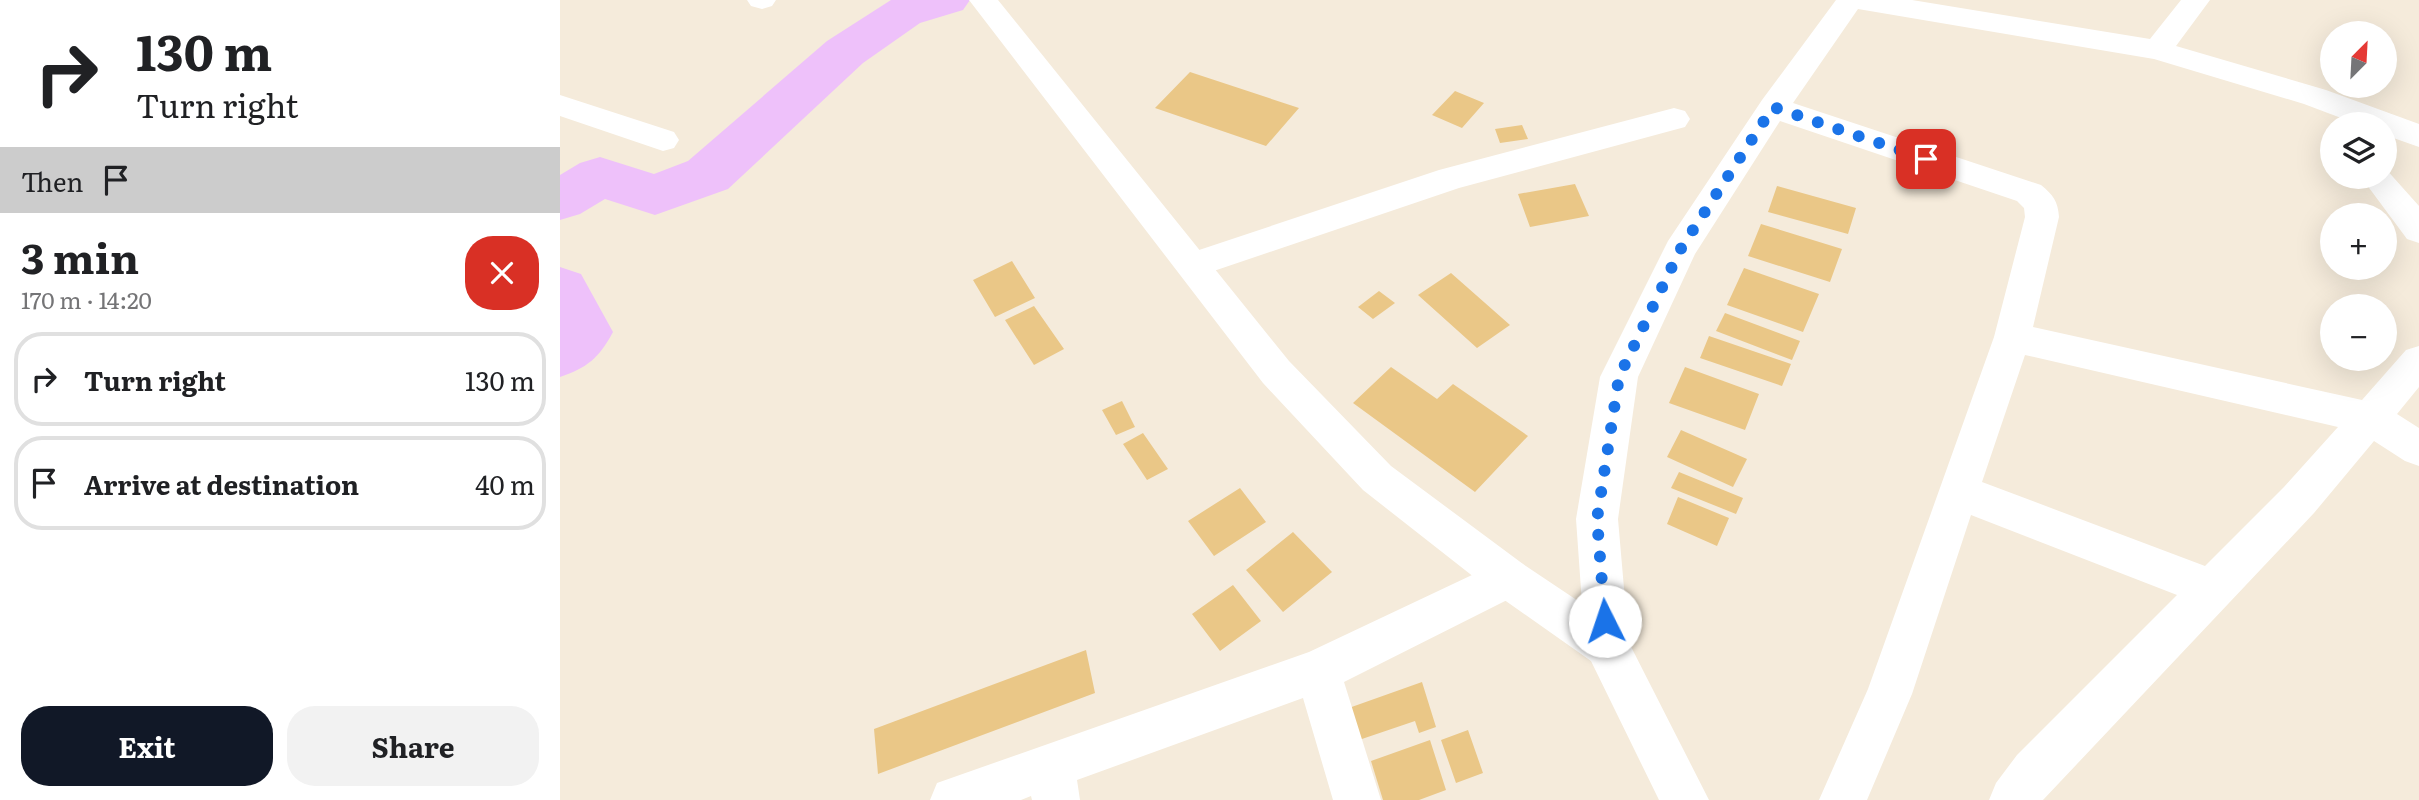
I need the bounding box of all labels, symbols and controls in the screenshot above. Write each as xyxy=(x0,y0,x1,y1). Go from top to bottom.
text: 130 m xyxy=(136,13,272,86)
north arrow xyxy=(2320,21,2398,98)
map controls xyxy=(2320,21,2397,371)
icon: right xyxy=(21,28,112,119)
text: Turn right xyxy=(136,80,298,128)
button: layers xyxy=(2320,112,2397,189)
pin xyxy=(1896,129,1956,189)
icon: arrive xyxy=(1907,140,1945,178)
text: Then xyxy=(21,161,83,200)
icon: arrive xyxy=(97,161,135,199)
button: + xyxy=(2320,203,2397,280)
text: 3 min xyxy=(21,225,139,287)
button: close xyxy=(465,236,539,310)
text: 170 m · 14:20 xyxy=(21,282,152,316)
button: − xyxy=(2320,294,2397,371)
icon: right xyxy=(25,360,63,398)
text: Turn right xyxy=(84,360,226,399)
text: 130 m xyxy=(465,360,535,399)
icon: arrive xyxy=(25,464,63,502)
text: Arrive at destination xyxy=(84,464,359,503)
text: 40 m xyxy=(475,464,535,503)
position arrow xyxy=(1568,584,1642,658)
button: Exit xyxy=(21,706,273,786)
button: Share xyxy=(287,706,539,786)

